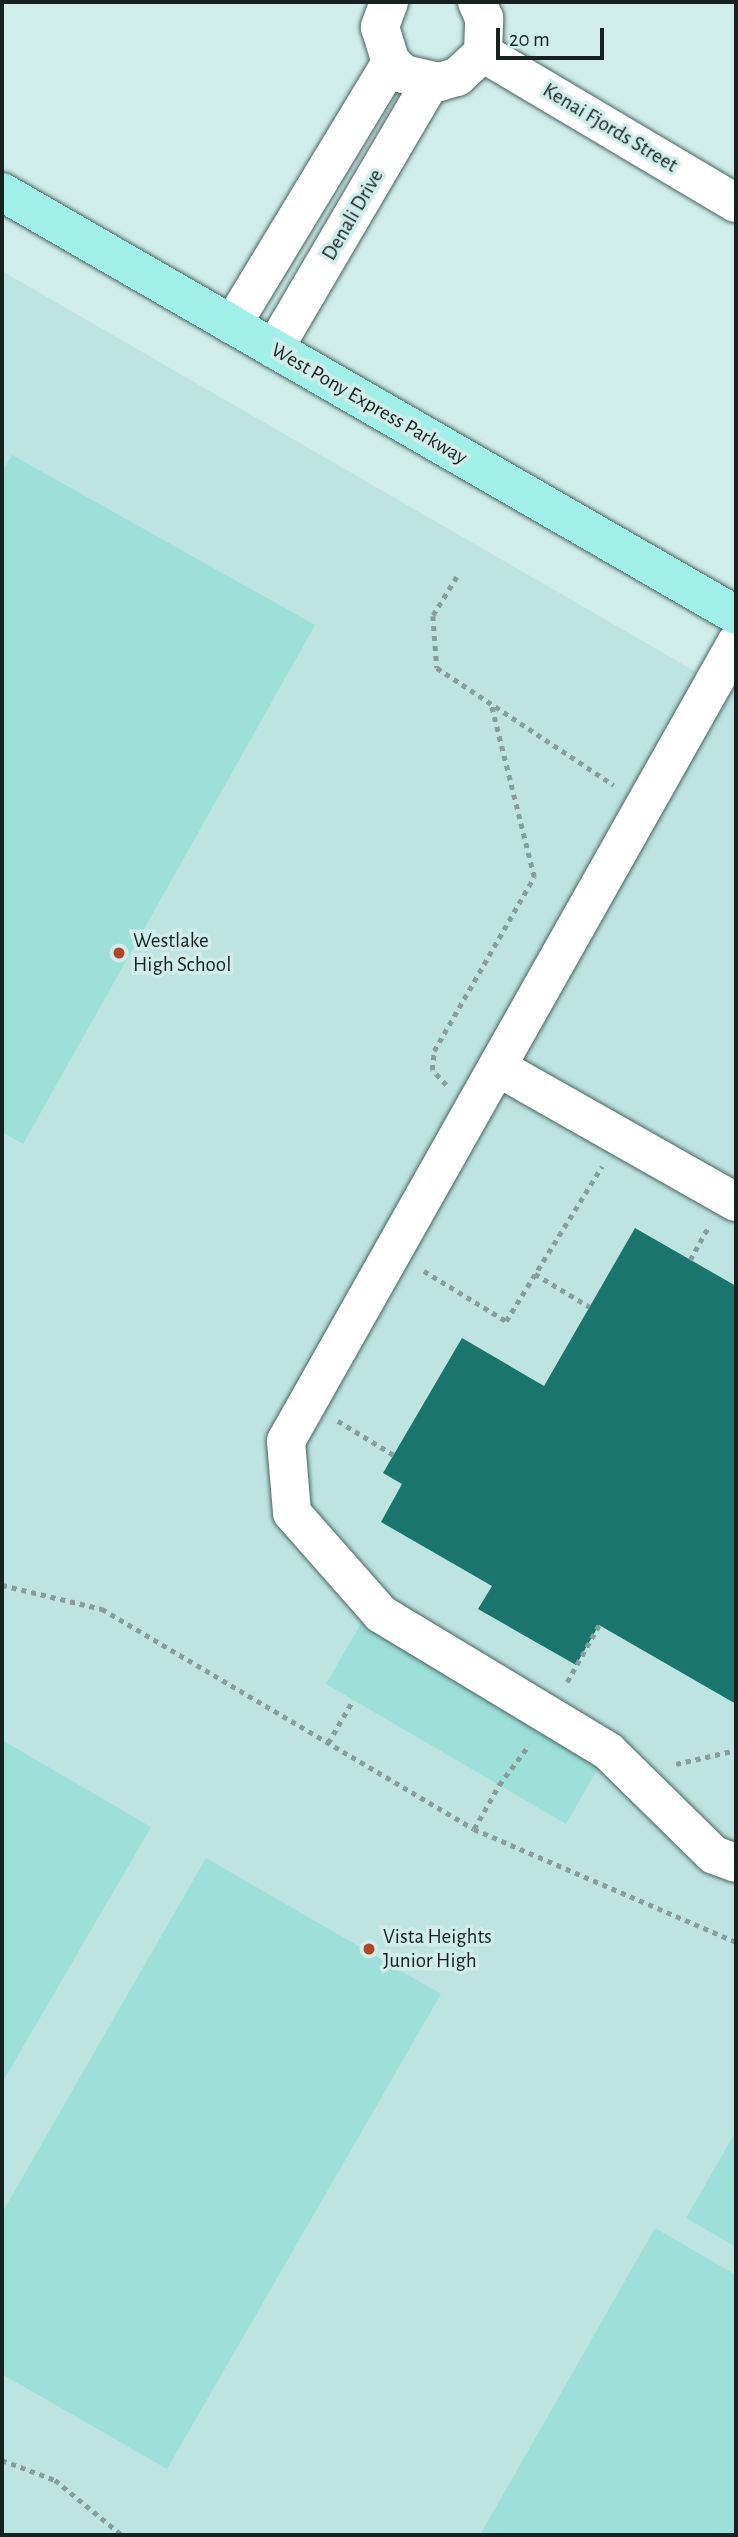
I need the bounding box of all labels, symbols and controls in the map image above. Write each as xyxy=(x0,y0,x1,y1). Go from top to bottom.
scale bar xyxy=(500,14,608,58)
text: 20 m xyxy=(509,29,550,50)
street label: Kenai Fjords Street xyxy=(538,78,682,178)
street label: Denali Drive xyxy=(317,165,389,265)
street label: West Pony Express Parkway xyxy=(267,338,471,470)
place label: Westlake High School xyxy=(133,928,231,978)
marker: Westlake High School xyxy=(111,945,127,961)
place label: Vista Heights Junior High xyxy=(383,1924,492,1974)
marker: Vista Heights Junior High xyxy=(361,1941,377,1957)

